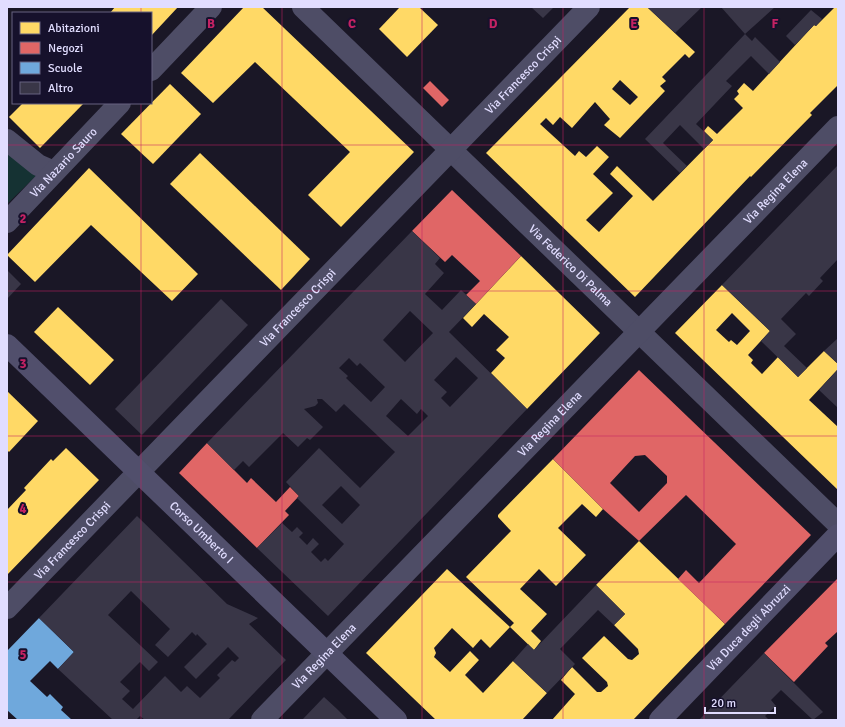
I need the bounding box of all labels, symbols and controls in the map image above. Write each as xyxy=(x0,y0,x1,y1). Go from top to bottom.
legend xyxy=(12,12,152,104)
text: B xyxy=(207,16,215,32)
text: C xyxy=(348,16,356,32)
text: D xyxy=(489,16,498,32)
text: E xyxy=(630,16,638,32)
text: F xyxy=(772,16,779,32)
text: Abitazioni xyxy=(48,21,100,36)
street label: Via Francesco Crispi xyxy=(482,33,565,117)
text: Negozi xyxy=(48,41,83,56)
text: Scuole xyxy=(48,61,83,76)
text: Altro xyxy=(48,81,73,96)
street label: Via Nazario Sauro xyxy=(27,124,100,201)
street label: Via Regina Elena xyxy=(740,155,811,227)
text: 2 xyxy=(19,211,27,227)
street label: Via Federico Di Palma xyxy=(525,221,616,310)
street label: Via Francesco Crispi xyxy=(256,265,339,350)
text: 3 xyxy=(19,356,27,372)
street label: Via Regina Elena xyxy=(515,388,585,460)
street label: Via Francesco Crispi xyxy=(31,498,114,583)
street label: Corso Umberto I xyxy=(166,498,237,567)
text: 4 xyxy=(19,501,27,517)
street label: Via Duca degli Abruzzi xyxy=(704,581,794,674)
street label: Via Regina Elena xyxy=(289,620,359,692)
text: 5 xyxy=(19,647,27,663)
scale bar xyxy=(705,689,775,715)
text: 20 m xyxy=(711,696,736,711)

